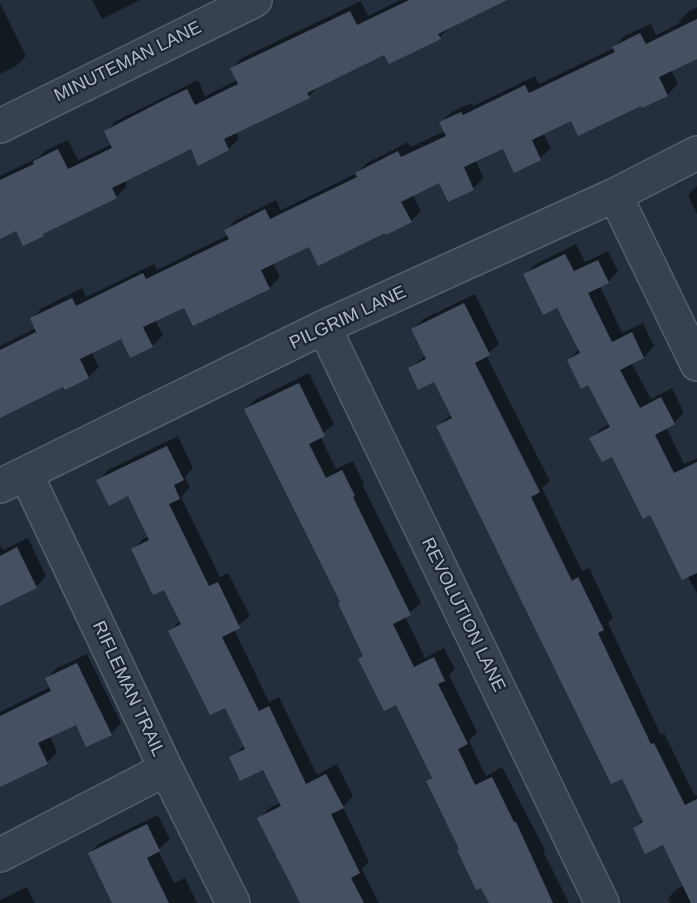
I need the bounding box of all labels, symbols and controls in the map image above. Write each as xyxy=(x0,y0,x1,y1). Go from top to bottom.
street label: MINUTEMAN LANE xyxy=(51,17,205,107)
street label: PILGRIM LANE xyxy=(286,282,410,354)
street label: REVOLUTION LANE xyxy=(416,534,510,696)
street label: RIFLEMAN TRAIL xyxy=(87,618,169,760)

